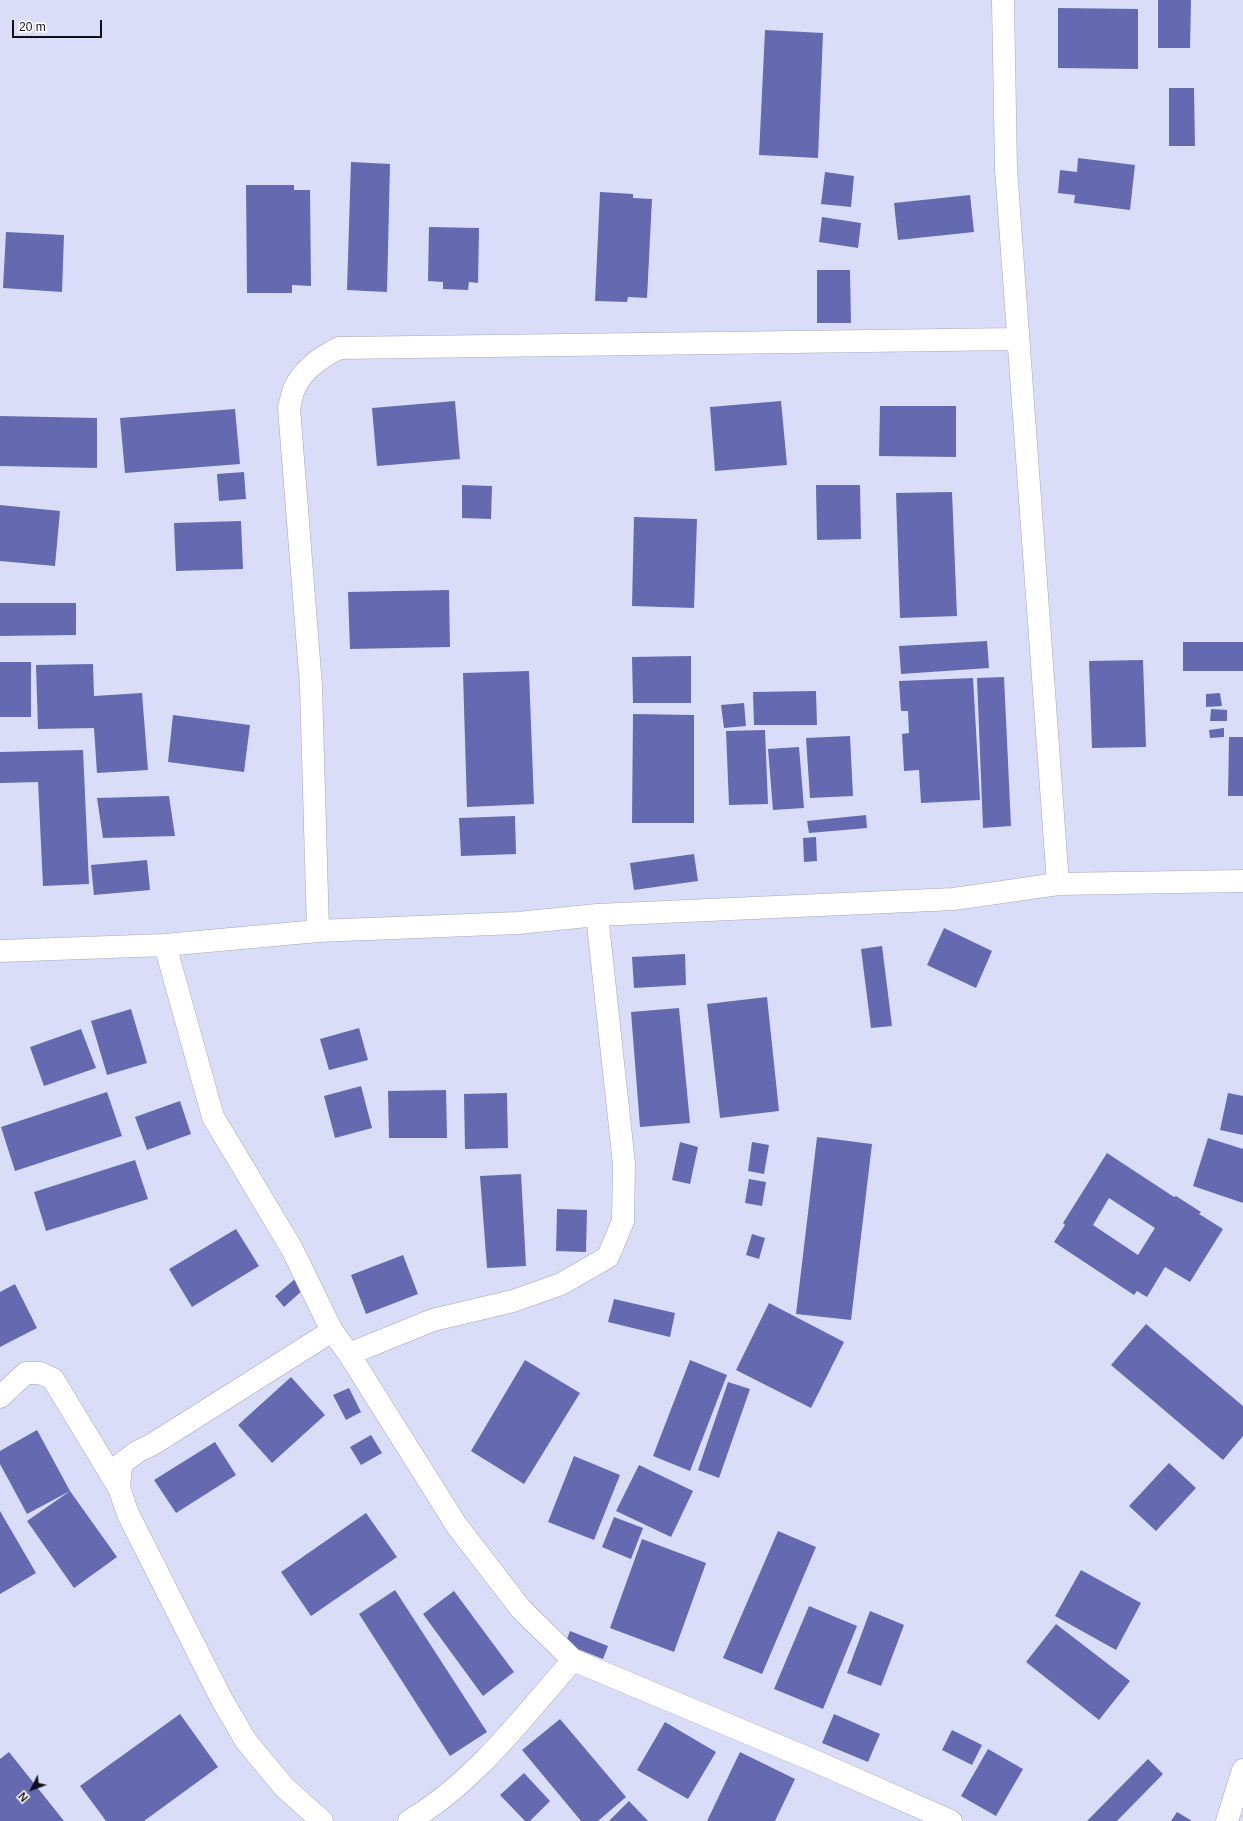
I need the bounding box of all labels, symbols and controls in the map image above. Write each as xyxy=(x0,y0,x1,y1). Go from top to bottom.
scale bar xyxy=(14,12,104,38)
text: 20 m xyxy=(19,20,46,34)
north arrow xyxy=(12,1769,52,1809)
text: N xyxy=(16,1790,30,1804)

